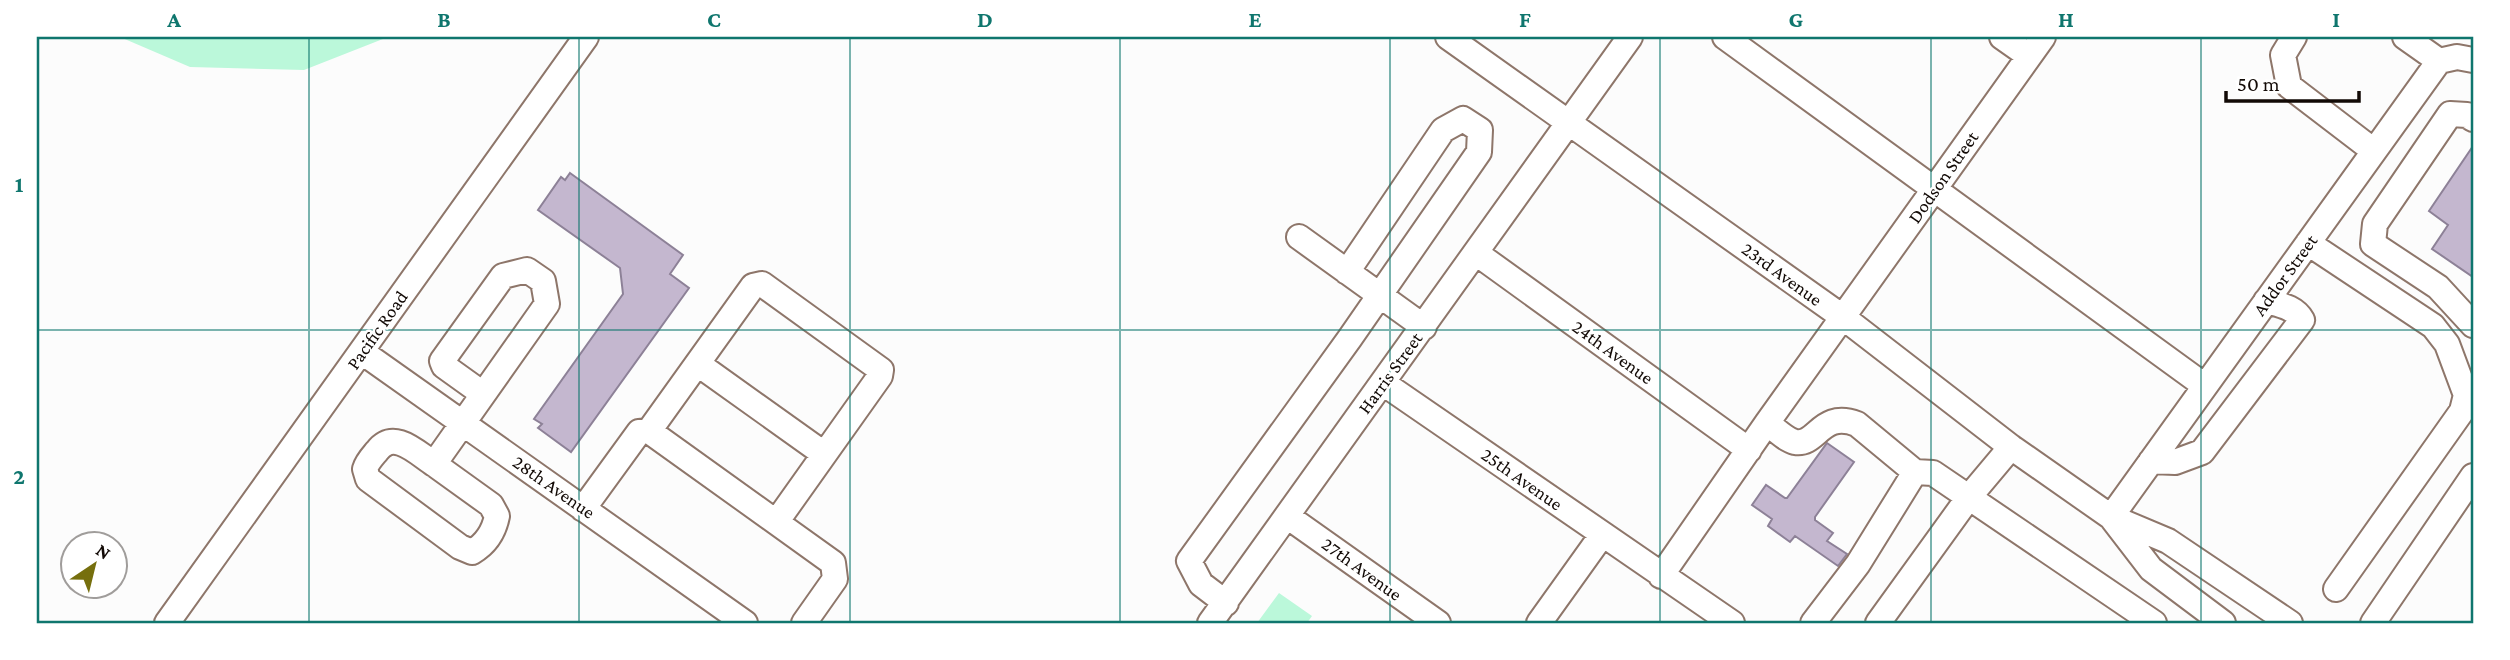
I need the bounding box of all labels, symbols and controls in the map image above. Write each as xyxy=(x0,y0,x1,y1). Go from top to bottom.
text: A xyxy=(166,6,181,32)
text: B xyxy=(437,6,451,32)
text: C xyxy=(707,6,721,32)
text: D xyxy=(977,6,993,32)
text: E xyxy=(1248,6,1262,32)
text: F xyxy=(1519,6,1531,32)
text: G xyxy=(1789,6,1804,32)
text: H xyxy=(2058,6,2074,32)
text: I xyxy=(2332,6,2340,32)
scale bar xyxy=(2226,60,2360,104)
text: 50 m xyxy=(2237,72,2280,96)
street label: Dodson Street xyxy=(1904,126,1983,227)
text: 1 xyxy=(15,171,24,197)
street label: Addor Street xyxy=(2249,230,2322,320)
street label: 23rd Avenue xyxy=(1738,238,1826,310)
street label: Pacific Road xyxy=(342,287,412,373)
street label: 24th Avenue xyxy=(1568,316,1658,388)
street label: Harris Street xyxy=(1354,328,1427,418)
street label: 25th Avenue xyxy=(1477,443,1567,515)
street label: 28th Avenue xyxy=(509,451,599,523)
text: 2 xyxy=(13,463,25,489)
north arrow xyxy=(60,530,130,600)
street label: 27th Avenue xyxy=(1318,533,1406,605)
text: N xyxy=(92,539,115,564)

